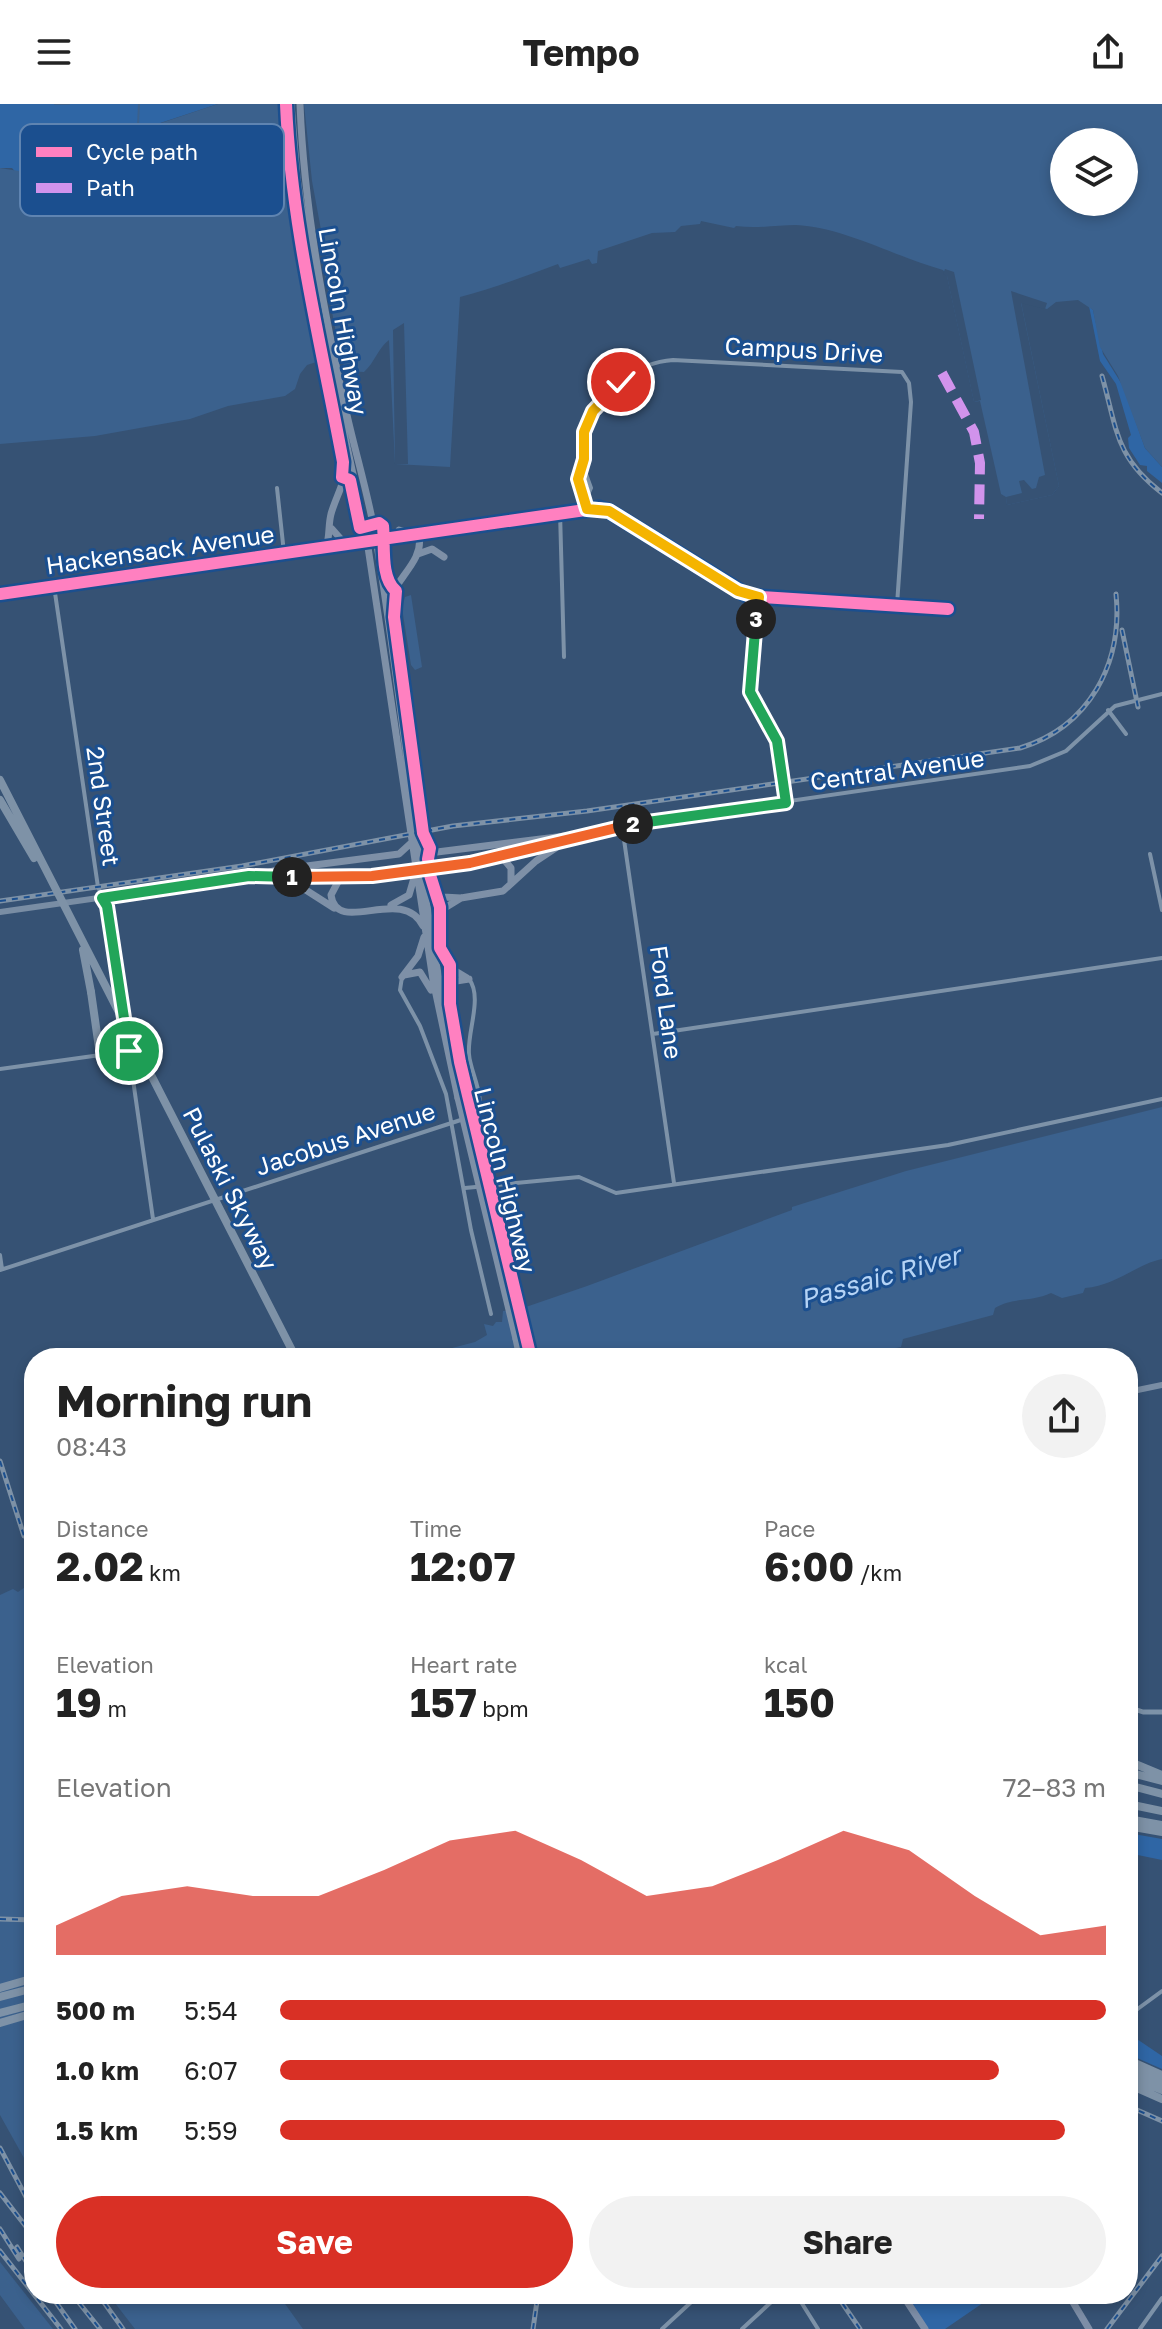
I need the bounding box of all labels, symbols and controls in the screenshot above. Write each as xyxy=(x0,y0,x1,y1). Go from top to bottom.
icon: menu xyxy=(32,30,76,74)
icon: share xyxy=(1086,30,1130,74)
text: Tempo xyxy=(523,31,640,74)
legend xyxy=(20,124,284,216)
map controls xyxy=(1050,128,1138,216)
button: layers xyxy=(1050,128,1138,216)
text: Cycle path xyxy=(86,138,198,165)
text: Path xyxy=(86,174,135,201)
street label: Lincoln Highway xyxy=(313,225,375,417)
street label: Campus Drive xyxy=(724,330,884,368)
pin xyxy=(587,348,655,416)
icon: check xyxy=(599,360,643,404)
street label: Hackensack Avenue xyxy=(44,519,276,579)
pin: 3 xyxy=(736,599,776,639)
text: 3 xyxy=(749,605,763,632)
street label: Central Avenue xyxy=(808,742,986,796)
street label: 2nd Street xyxy=(81,744,127,868)
pin: 2 xyxy=(613,804,653,844)
text: 2 xyxy=(626,810,640,837)
pin: 1 xyxy=(272,857,312,897)
text: 1 xyxy=(286,863,298,890)
street label: Ford Lane xyxy=(645,943,689,1061)
pin xyxy=(95,1017,163,1085)
icon: arrive xyxy=(107,1029,151,1073)
street label: Lincoln Highway xyxy=(469,1084,543,1276)
street label: Jacobus Avenue xyxy=(252,1095,438,1181)
street label: Pulaski Skyway xyxy=(178,1102,284,1274)
water label: Passaic River xyxy=(796,1238,967,1315)
text: Morning run xyxy=(56,1374,312,1427)
button: share xyxy=(1022,1374,1106,1458)
text: 08:43 xyxy=(56,1431,127,1462)
text: Distance xyxy=(56,1515,148,1542)
text: Time xyxy=(410,1515,462,1542)
text: Pace xyxy=(764,1515,815,1542)
text: 2.02 xyxy=(56,1542,144,1590)
text: 12:07 xyxy=(410,1542,516,1590)
text: 6:00 xyxy=(764,1542,854,1590)
text: km xyxy=(144,1559,181,1586)
text: /km xyxy=(854,1559,902,1586)
text: Elevation xyxy=(56,1651,154,1678)
text: Heart rate xyxy=(410,1651,517,1678)
text: kcal xyxy=(764,1651,807,1678)
text: 19 xyxy=(56,1678,102,1726)
text: 157 xyxy=(410,1678,477,1726)
text: 150 xyxy=(764,1678,835,1726)
text: m xyxy=(102,1695,127,1722)
text: bpm xyxy=(477,1695,529,1722)
text: Elevation xyxy=(56,1772,172,1803)
text: 72–83 m xyxy=(1003,1772,1106,1803)
text: 500 m xyxy=(56,1995,135,2026)
text: 5:54 xyxy=(184,1995,238,2026)
text: 1.0 km xyxy=(56,2055,139,2086)
text: 6:07 xyxy=(184,2055,237,2086)
text: 1.5 km xyxy=(56,2115,138,2146)
text: 5:59 xyxy=(184,2115,238,2146)
button: Save xyxy=(56,2196,573,2288)
button: Share xyxy=(589,2196,1106,2288)

